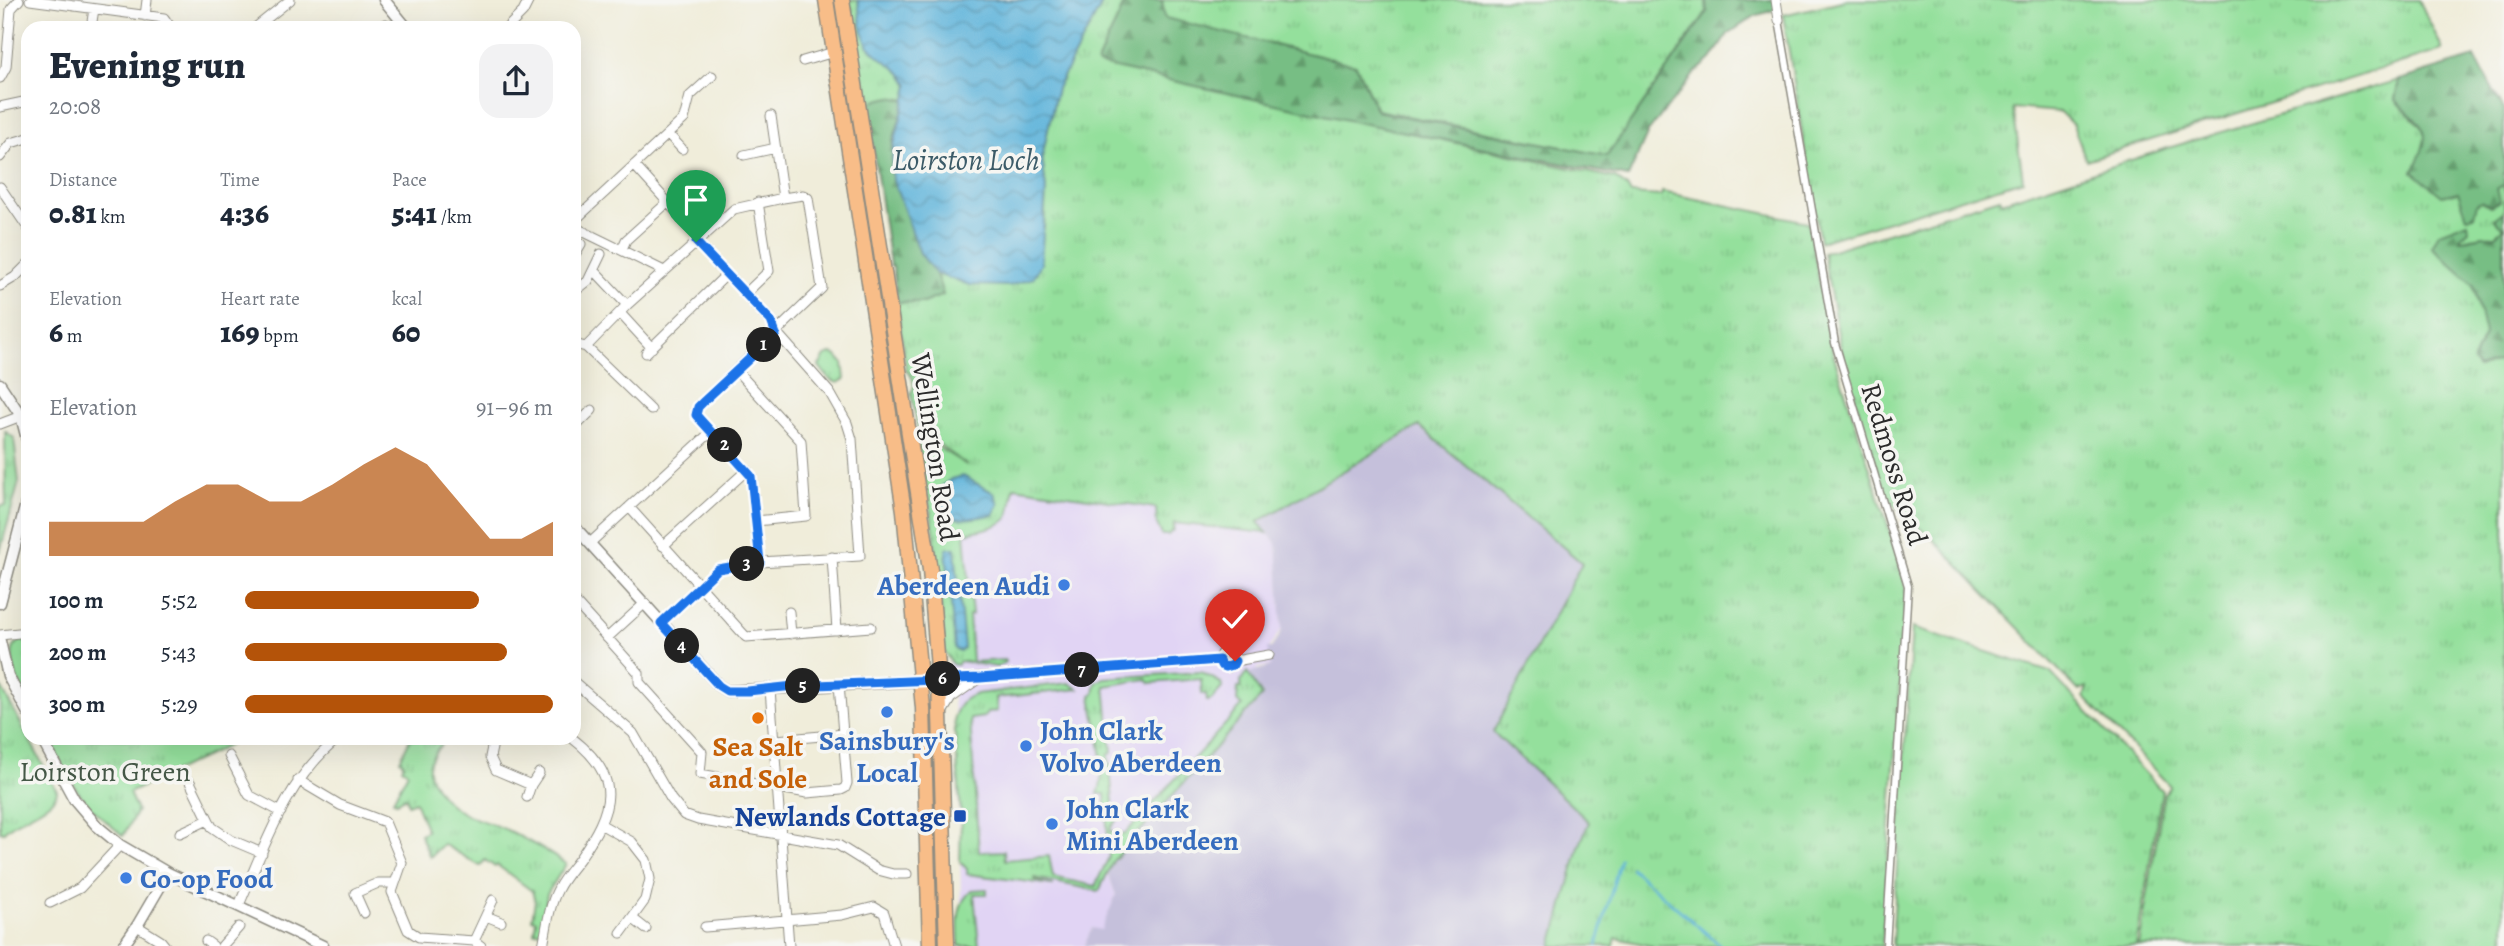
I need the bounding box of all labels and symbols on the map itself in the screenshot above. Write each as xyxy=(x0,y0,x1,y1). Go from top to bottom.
water label: Loirston Loch xyxy=(892,140,1040,180)
pin xyxy=(666,170,726,242)
pin: 1 xyxy=(746,328,782,362)
street label: Wellington Road xyxy=(901,349,969,545)
street label: Redmoss Road xyxy=(1851,379,1937,551)
pin: 2 xyxy=(708,428,742,462)
pin: 3 xyxy=(730,546,764,582)
place label: Aberdeen Audi xyxy=(876,567,1050,605)
marker: Aberdeen Audi xyxy=(1056,577,1072,593)
pin xyxy=(1205,589,1265,661)
pin: 4 xyxy=(664,628,700,664)
pin: 7 xyxy=(1064,652,1100,688)
pin: 6 xyxy=(926,662,960,696)
pin: 5 xyxy=(786,668,820,704)
marker: Sainsbury's Local xyxy=(879,704,895,720)
marker: Sea Salt and Sole xyxy=(750,710,766,726)
place label: John Clark Volvo Aberdeen xyxy=(1039,712,1222,782)
place label: Sainsbury's Local xyxy=(819,722,955,792)
place label: Sea Salt and Sole xyxy=(709,728,807,798)
marker: John Clark Volvo Aberdeen xyxy=(1018,738,1034,754)
park label: Loirston Green xyxy=(19,753,191,791)
place label: John Clark Mini Aberdeen xyxy=(1066,790,1239,860)
place label: Newlands Cottage xyxy=(734,798,946,836)
marker: Newlands Cottage xyxy=(952,808,968,824)
marker: John Clark Mini Aberdeen xyxy=(1044,816,1060,832)
place label: Co-op Food xyxy=(140,860,274,898)
marker: Co-op Food xyxy=(118,870,134,886)

